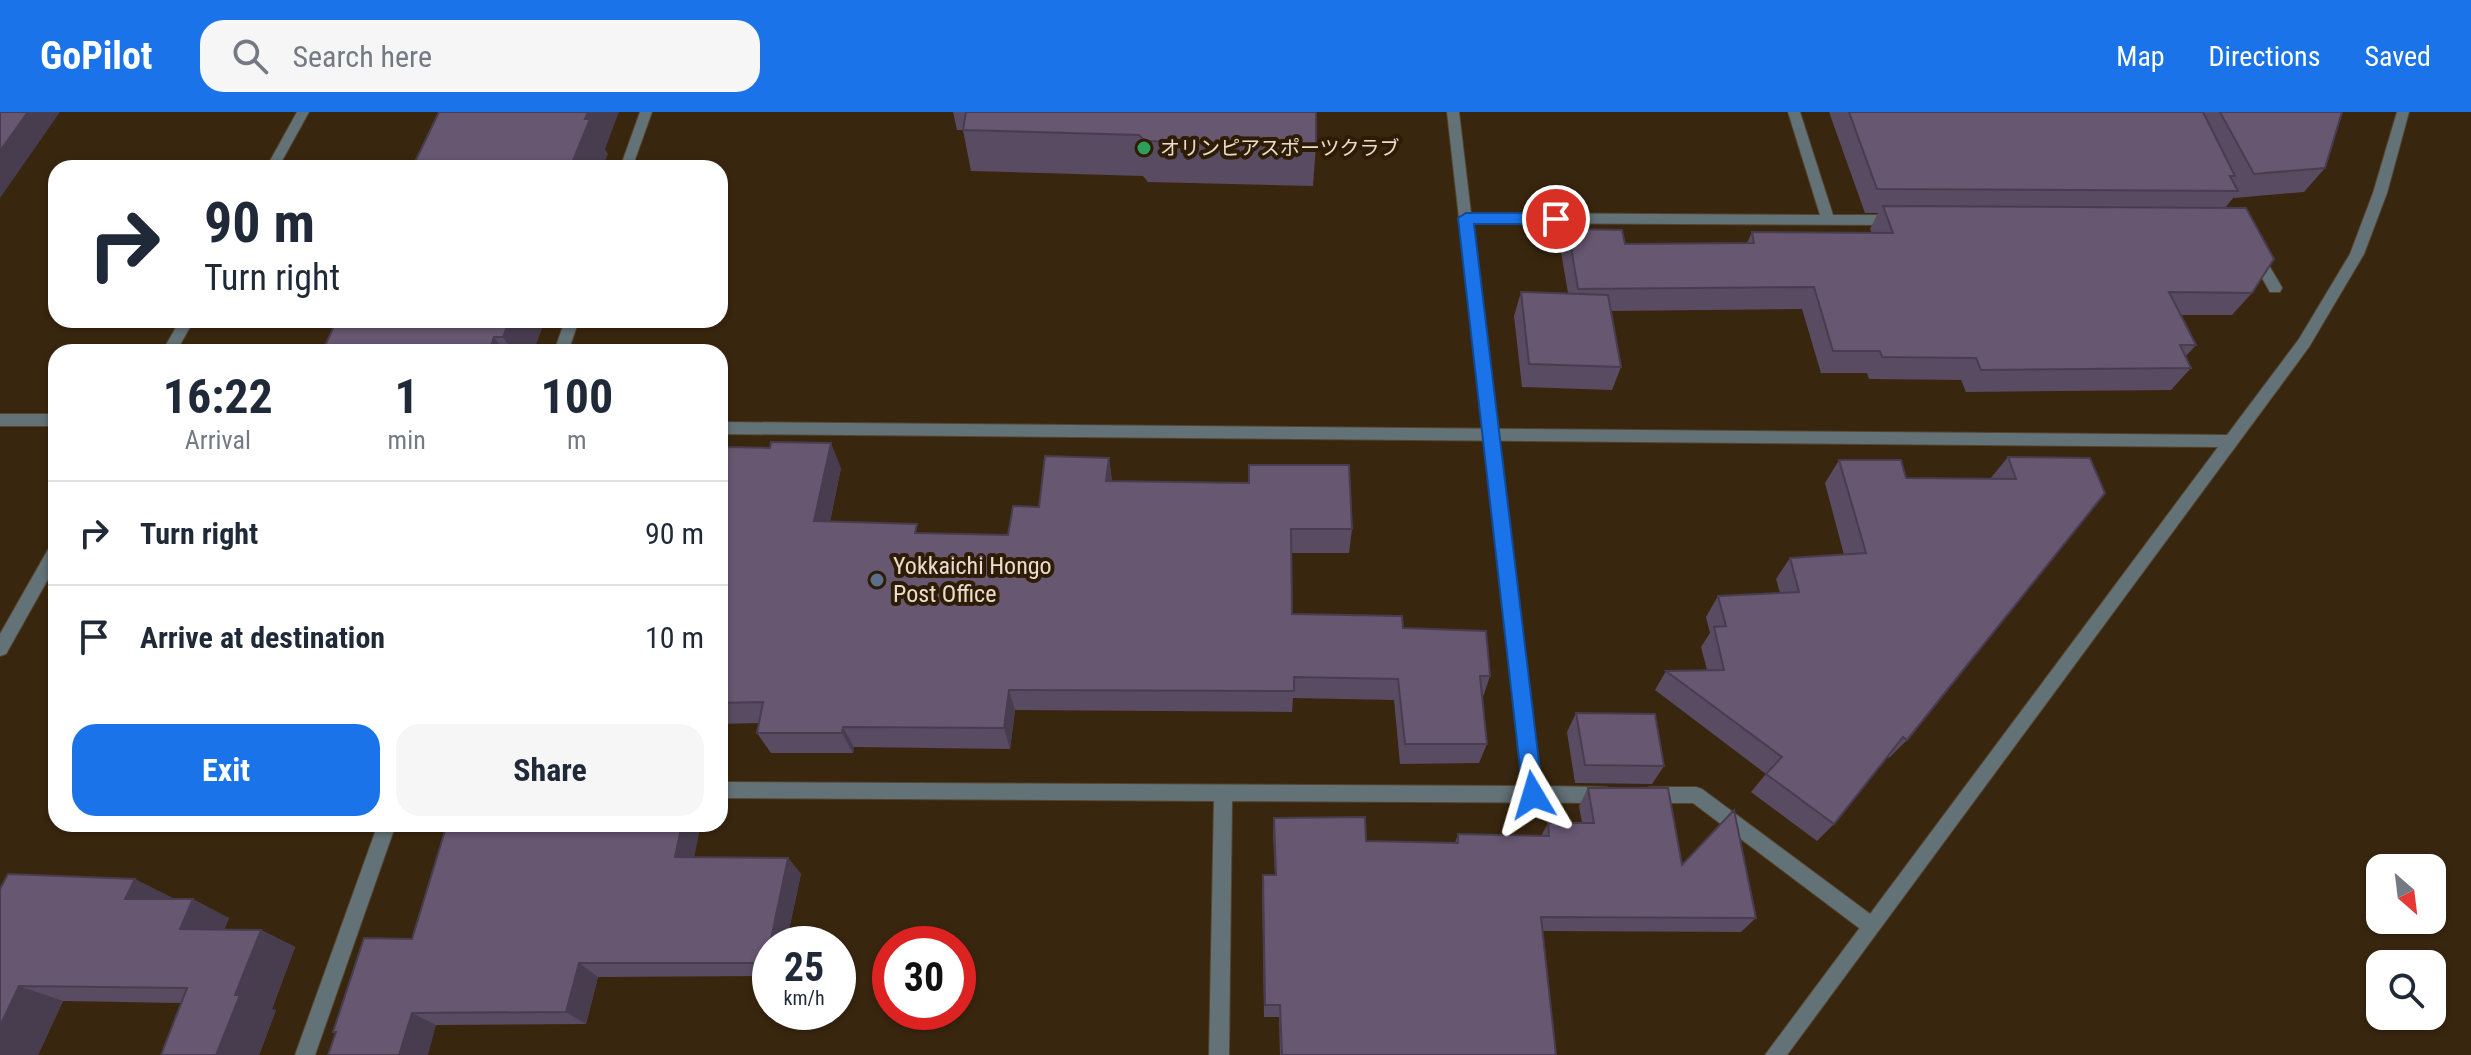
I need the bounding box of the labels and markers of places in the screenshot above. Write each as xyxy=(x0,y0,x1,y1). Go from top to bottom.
place label: オリンピアスポーツクラブ xyxy=(1160,136,1400,160)
marker: オリンピアスポーツクラブ xyxy=(1135,139,1153,157)
pin xyxy=(1522,185,1590,253)
place label: Yokkaichi Hongo Post Office xyxy=(893,552,1052,608)
marker: Yokkaichi Hongo Post Office xyxy=(868,571,886,589)

